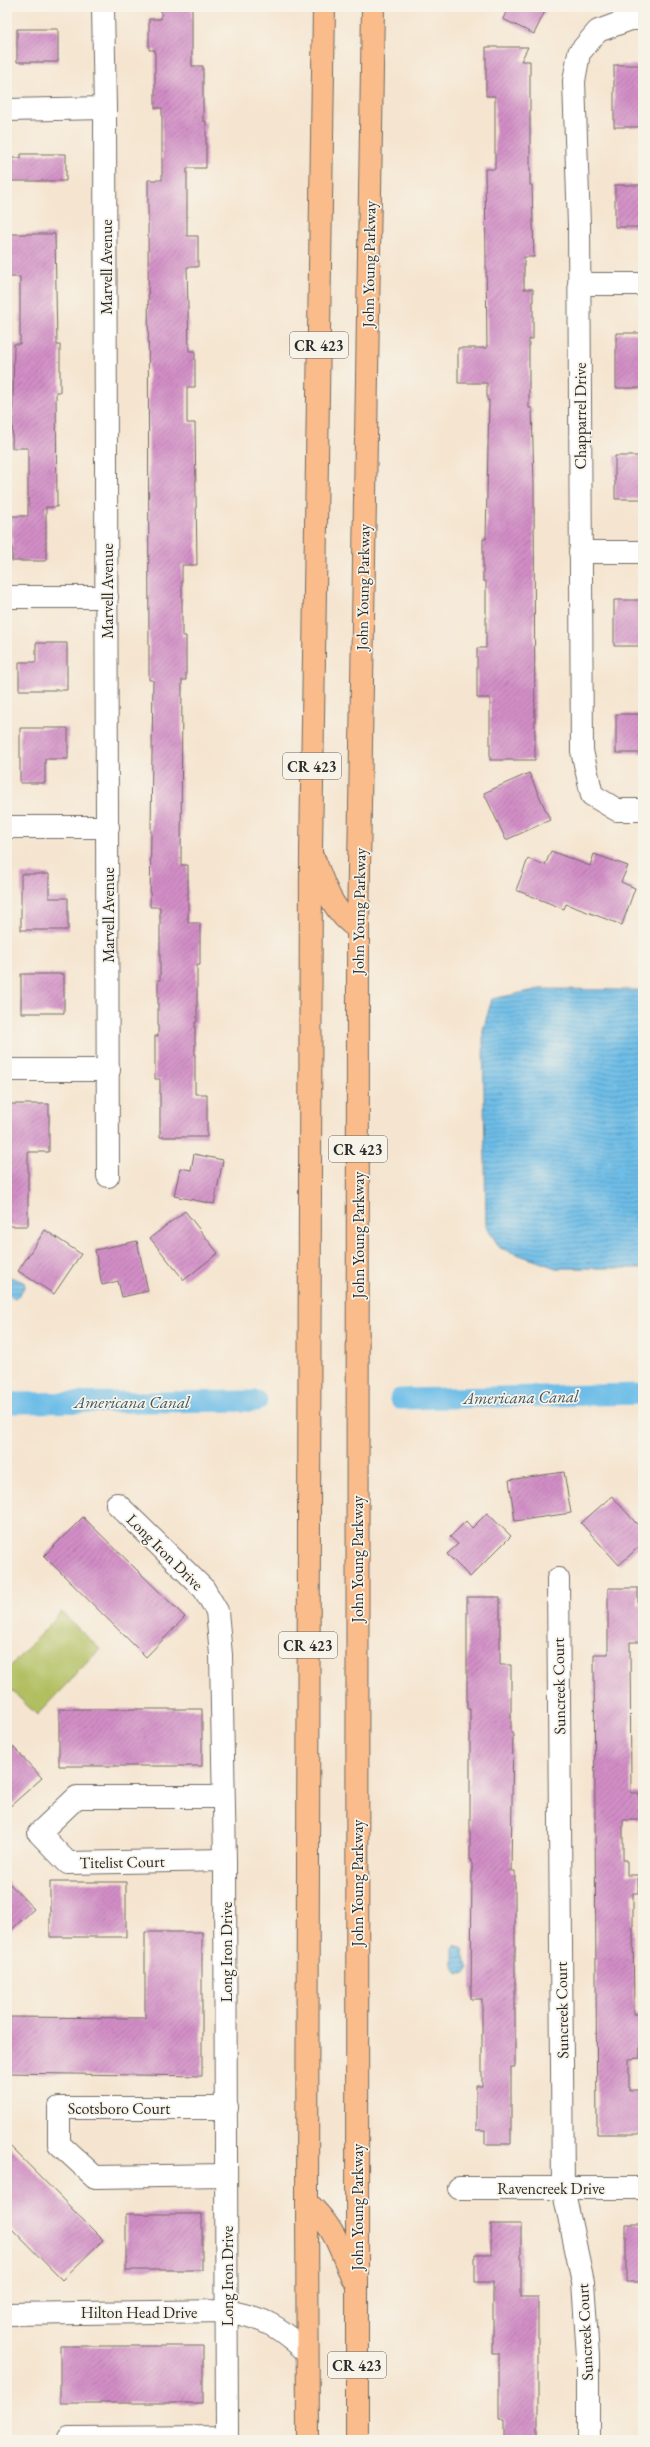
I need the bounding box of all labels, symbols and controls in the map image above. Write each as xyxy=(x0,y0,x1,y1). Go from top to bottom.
street label: John Young Parkway xyxy=(357,199,381,330)
street label: Marvell Avenue xyxy=(96,219,117,315)
road number: CR 423 xyxy=(290,332,348,358)
street label: Chapparrel Drive xyxy=(570,363,591,469)
street label: John Young Parkway xyxy=(351,522,375,653)
street label: Marvell Avenue xyxy=(97,543,118,639)
road number: CR 423 xyxy=(283,753,341,779)
street label: John Young Parkway xyxy=(347,846,371,977)
street label: Marvell Avenue xyxy=(98,867,119,963)
road number: CR 423 xyxy=(329,1136,387,1162)
street label: John Young Parkway xyxy=(348,1171,369,1300)
water label: Americana Canal xyxy=(461,1385,580,1409)
water label: Americana Canal xyxy=(72,1391,191,1413)
street label: John Young Parkway xyxy=(347,1495,368,1624)
street label: Long Iron Drive xyxy=(122,1509,208,1595)
road number: CR 423 xyxy=(279,1632,337,1658)
street label: Suncreek Court xyxy=(548,1637,570,1735)
street label: John Young Parkway xyxy=(347,1819,368,1948)
street label: Titelist Court xyxy=(79,1851,165,1873)
street label: Long Iron Drive xyxy=(216,1902,237,2002)
street label: Suncreek Court xyxy=(551,1961,573,2059)
street label: Scotsboro Court xyxy=(68,2098,170,2119)
street label: John Young Parkway xyxy=(347,2143,368,2272)
street label: Ravencreek Drive xyxy=(497,2178,605,2199)
street label: Long Iron Drive xyxy=(217,2226,238,2326)
street label: Suncreek Court xyxy=(572,2283,598,2381)
street label: Hilton Head Drive xyxy=(81,2302,197,2323)
road number: CR 423 xyxy=(328,2352,386,2378)

